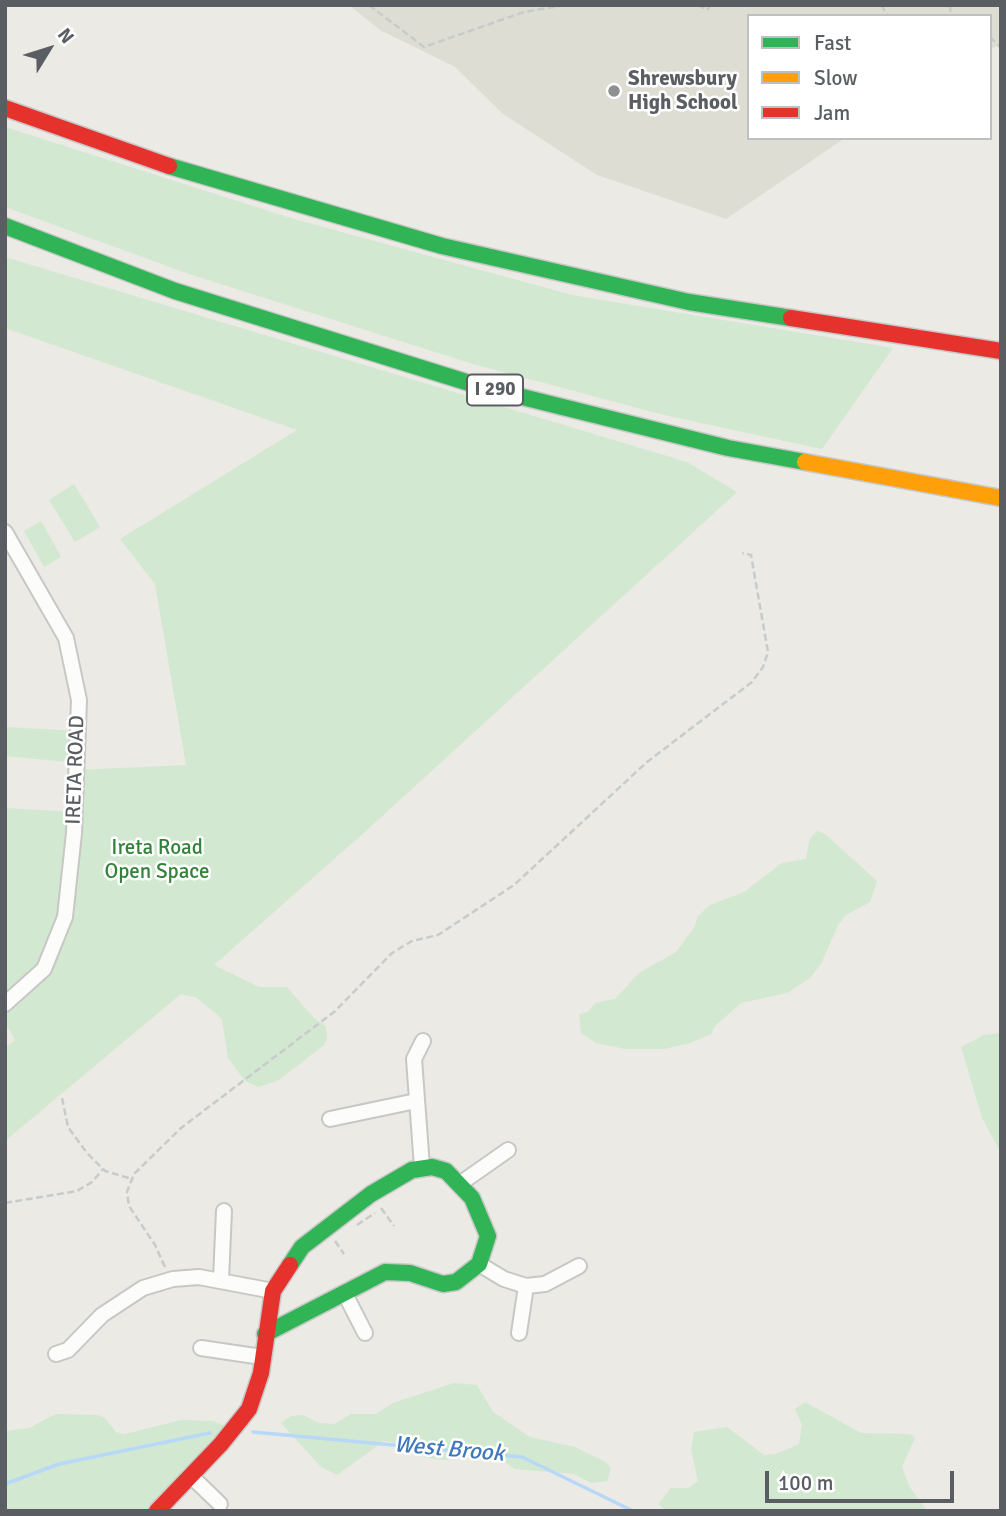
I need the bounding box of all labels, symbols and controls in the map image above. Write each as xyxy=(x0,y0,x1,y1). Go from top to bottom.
north arrow xyxy=(14,14,84,84)
legend xyxy=(747,14,992,140)
text: N xyxy=(52,23,79,49)
text: Fast xyxy=(814,30,851,56)
text: Slow xyxy=(814,65,858,91)
place label: Shrewsbury High School xyxy=(628,66,738,116)
marker: Shrewsbury High School xyxy=(606,83,622,99)
text: Jam xyxy=(814,100,850,126)
road number: I 290 xyxy=(467,374,523,406)
street label: IRETA ROAD xyxy=(61,715,91,825)
park label: Ireta Road Open Space xyxy=(104,835,210,885)
water label: West Brook xyxy=(393,1431,505,1469)
scale bar xyxy=(768,1456,957,1500)
text: 100 m xyxy=(778,1470,833,1496)

